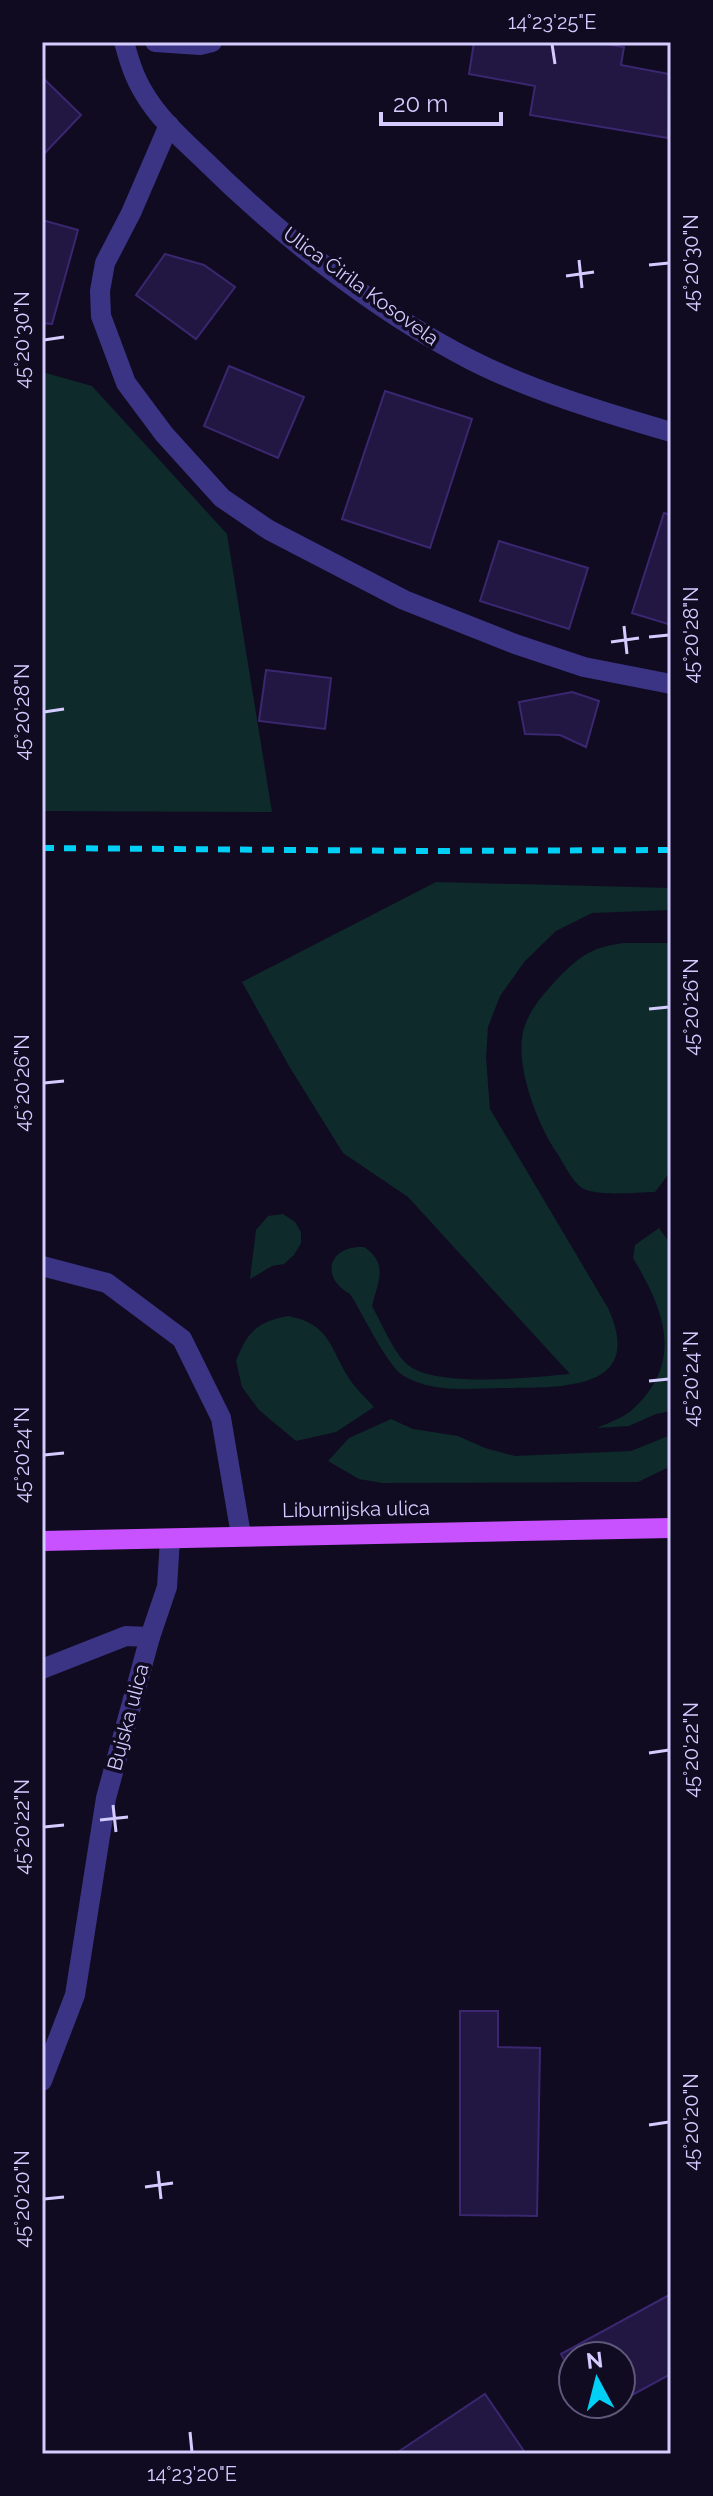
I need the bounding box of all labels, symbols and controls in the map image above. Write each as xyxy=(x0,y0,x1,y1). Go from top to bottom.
text: 14°23'25"E xyxy=(508,10,596,34)
scale bar xyxy=(381,76,501,126)
text: 20 m xyxy=(393,89,448,118)
text: 45°20'30"N xyxy=(679,214,703,312)
street label: Ulica Ćirila Kosovela xyxy=(279,222,443,350)
text: 45°20'30"N xyxy=(10,291,34,389)
text: 45°20'28"N xyxy=(679,586,703,684)
text: 45°20'28"N xyxy=(10,663,34,761)
text: 45°20'26"N xyxy=(679,958,703,1056)
text: 45°20'26"N xyxy=(10,1034,34,1132)
text: 45°20'24"N xyxy=(679,1331,703,1427)
text: 45°20'24"N xyxy=(10,1407,34,1503)
street label: Liburnijska ulica xyxy=(282,1496,430,1522)
street label: Bujska ulica xyxy=(102,1661,154,1773)
text: 45°20'22"N xyxy=(679,1702,703,1798)
text: 45°20'22"N xyxy=(10,1779,34,1875)
text: 45°20'20"N xyxy=(679,2073,703,2171)
text: 45°20'20"N xyxy=(10,2150,34,2248)
north arrow xyxy=(557,2340,637,2420)
text: N xyxy=(585,2346,604,2374)
text: 14°23'20"E xyxy=(147,2462,237,2486)

